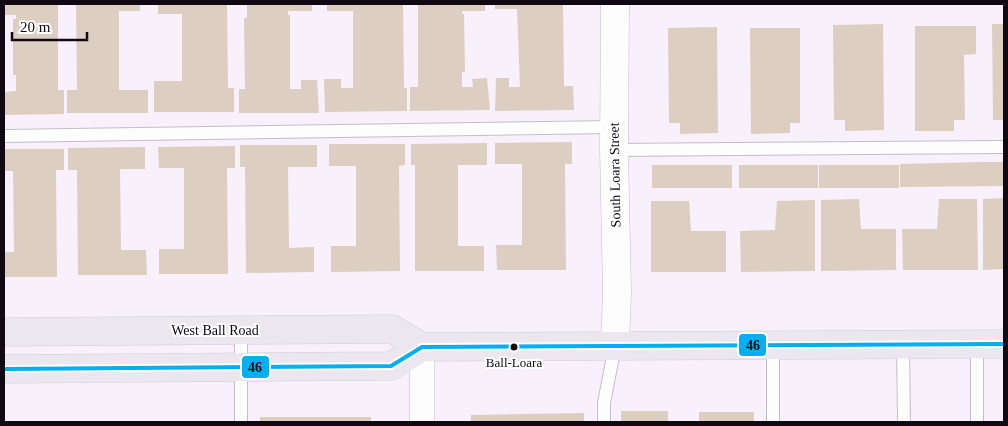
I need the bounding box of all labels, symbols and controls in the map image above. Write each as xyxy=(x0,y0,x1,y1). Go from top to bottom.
scale bar xyxy=(12,10,88,42)
text: 20 m xyxy=(20,19,51,35)
street label: South Loara Street xyxy=(607,122,623,228)
street label: West Ball Road xyxy=(171,323,259,338)
line badge: 46 xyxy=(738,333,767,357)
text: 46 xyxy=(746,338,760,353)
marker: Ball-Loara xyxy=(509,342,519,352)
line badge: 46 xyxy=(241,355,270,379)
place label: Ball-Loara xyxy=(486,355,542,370)
text: 46 xyxy=(248,360,262,375)

